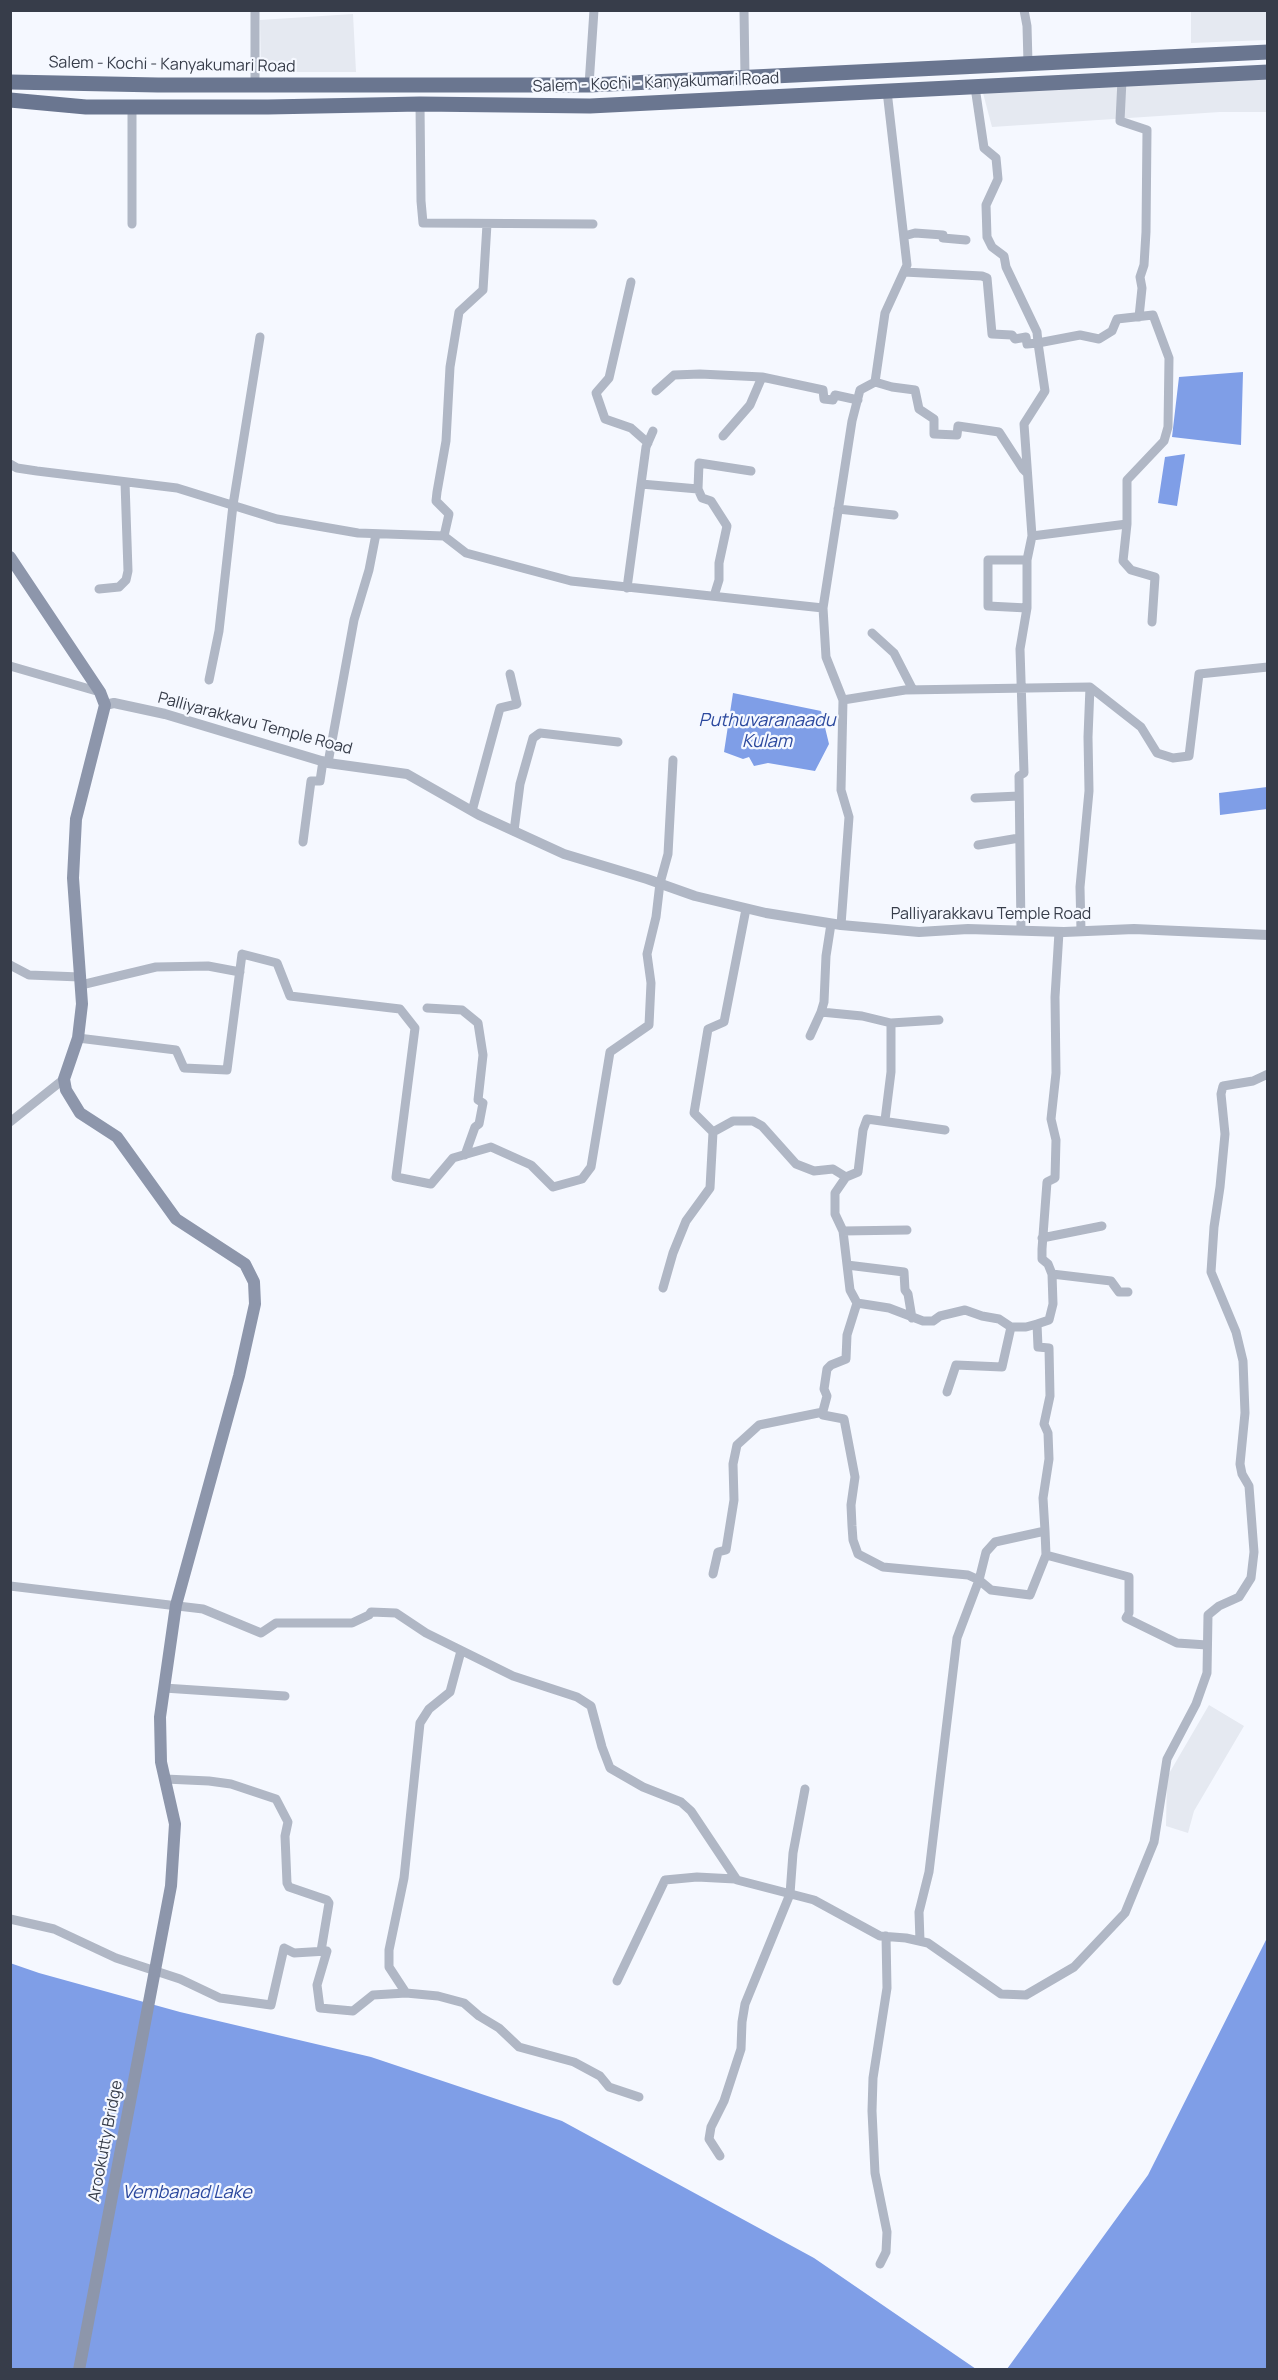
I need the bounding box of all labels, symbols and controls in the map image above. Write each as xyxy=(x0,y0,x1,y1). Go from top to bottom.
street label: Salem - Kochi - Kanyakumari Road xyxy=(48,53,296,77)
street label: Salem - Kochi - Kanyakumari Road xyxy=(532,69,780,97)
street label: Palliyarakkavu Temple Road xyxy=(156,689,354,759)
water label: Puthuvaranaadu Kulam xyxy=(699,710,835,752)
street label: Palliyarakkavu Temple Road xyxy=(891,905,1091,925)
street label: Arookutty Bridge xyxy=(85,2079,127,2203)
water label: Vembanad Lake xyxy=(122,2182,252,2204)

